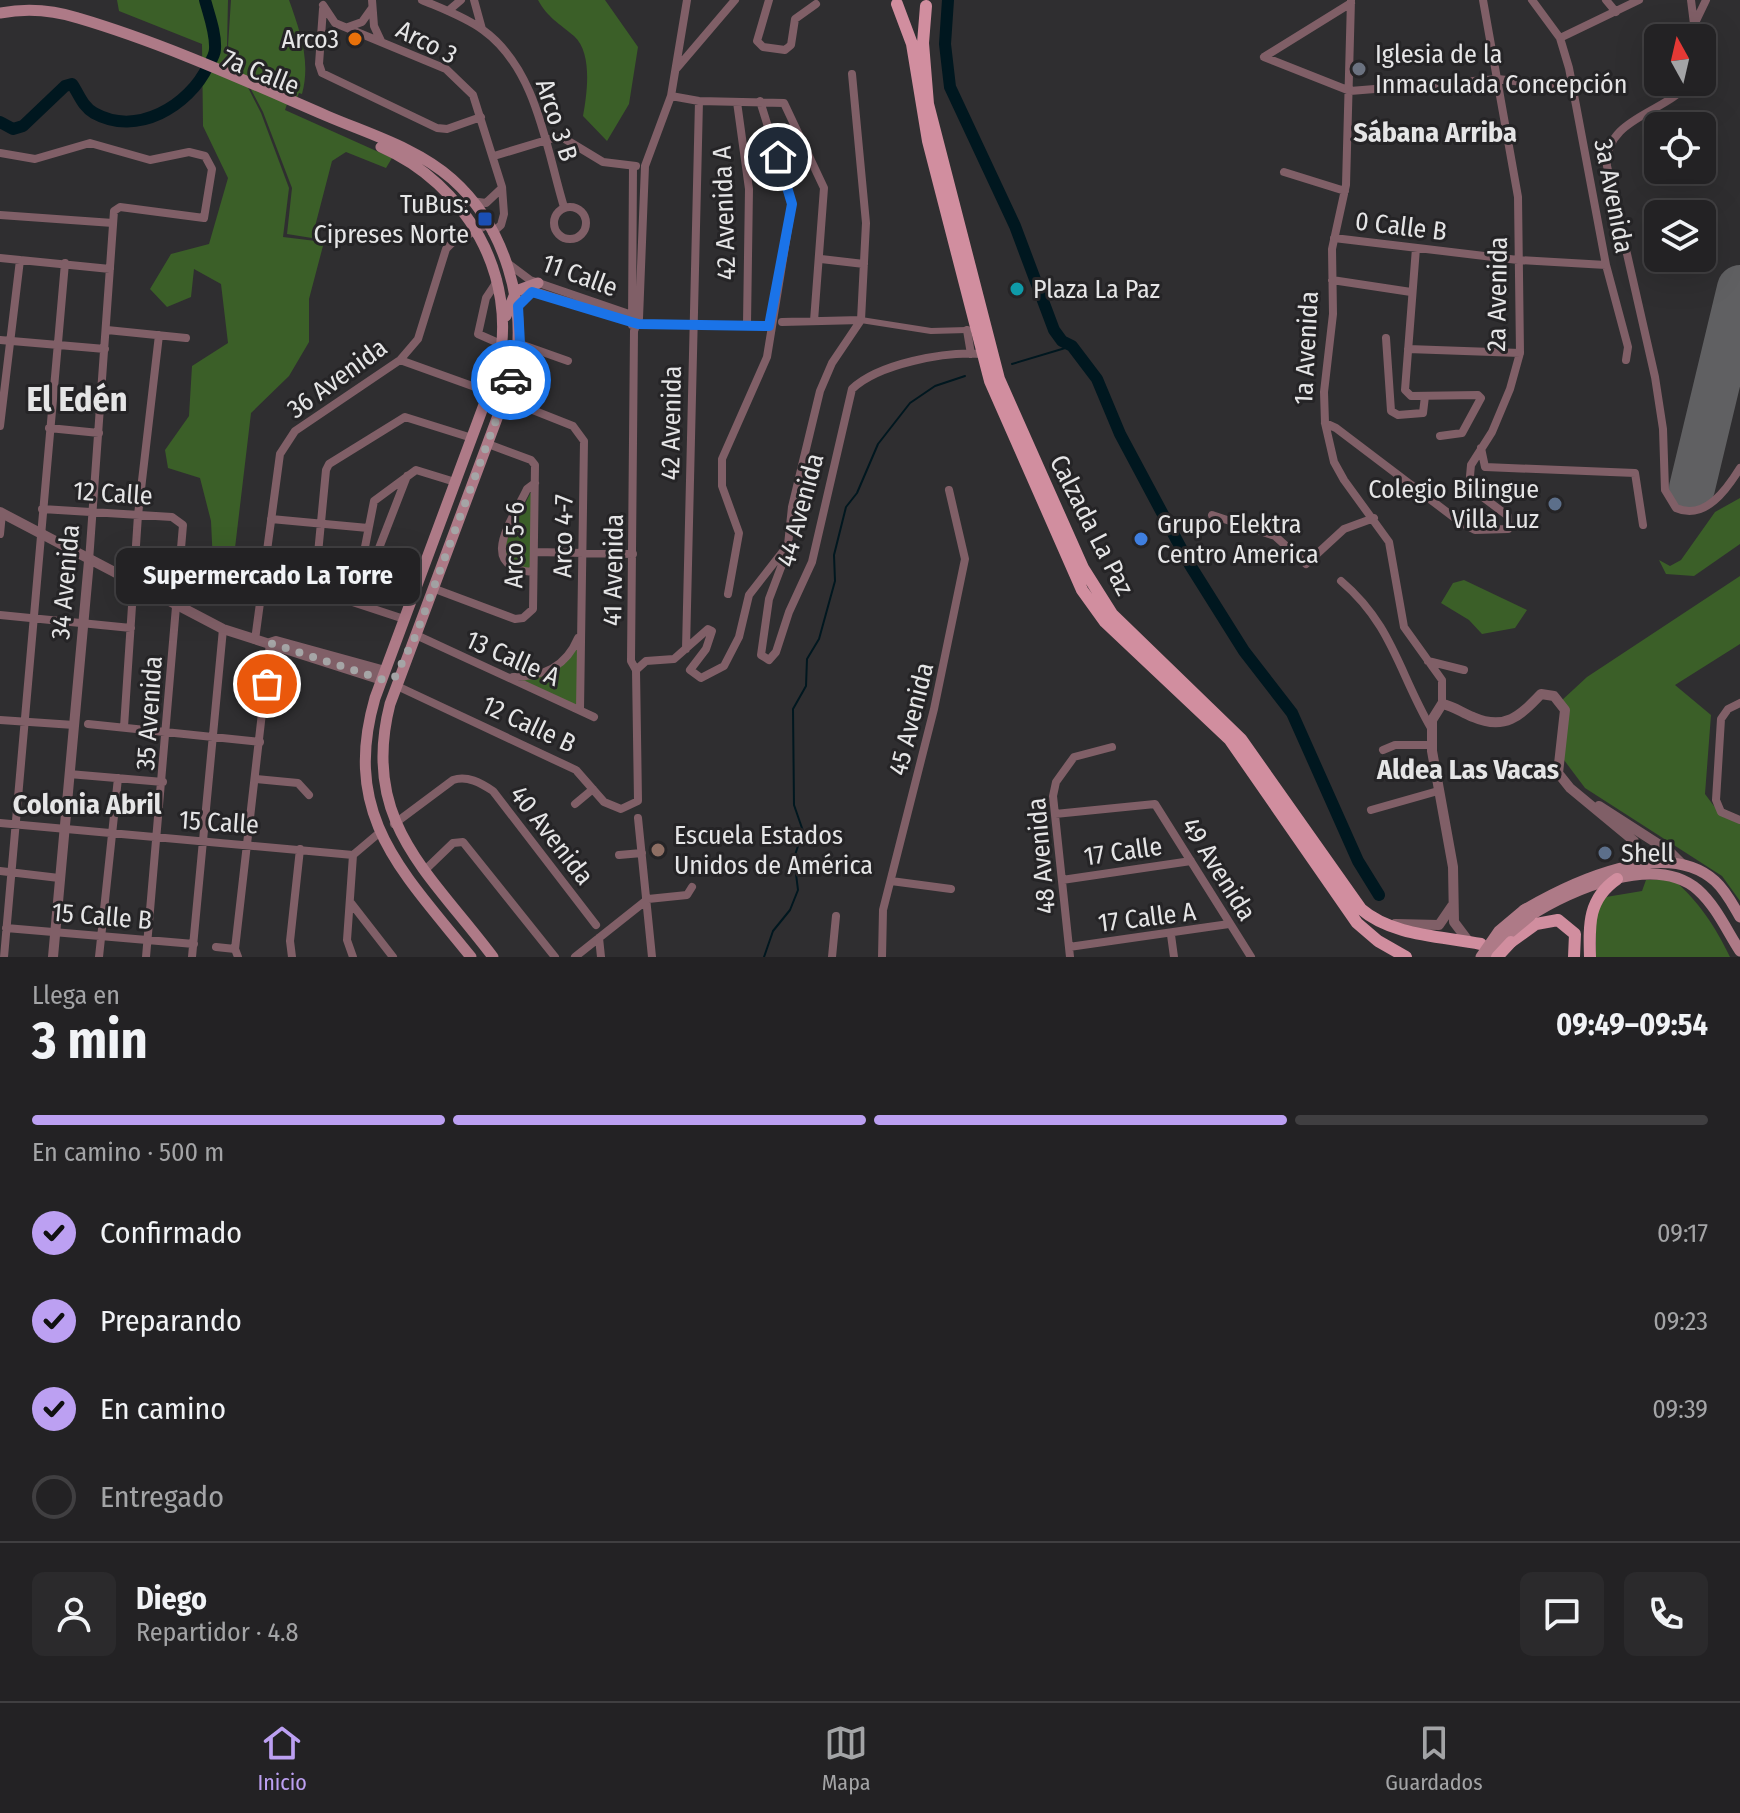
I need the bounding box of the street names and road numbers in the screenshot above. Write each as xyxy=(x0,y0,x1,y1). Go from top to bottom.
street label: Arco 3 xyxy=(391,14,462,71)
street label: 7a Calle xyxy=(218,43,304,102)
street label: Arco 3 B xyxy=(529,75,584,165)
street label: 3a Avenida xyxy=(1587,136,1640,256)
street label: 42 Avenida A xyxy=(707,145,742,281)
street label: 0 Calle B xyxy=(1353,206,1448,247)
street label: 2a Avenida xyxy=(1481,236,1514,352)
street label: 11 Calle xyxy=(538,248,622,303)
street label: 1a Avenida xyxy=(1288,290,1325,406)
street label: 36 Avenida xyxy=(281,332,393,425)
street label: 42 Avenida xyxy=(655,365,688,481)
street label: 44 Avenida xyxy=(770,450,830,570)
street label: Calzada La Paz xyxy=(1043,450,1140,601)
street label: 12 Calle xyxy=(72,475,154,512)
street label: Arco 4-7 xyxy=(547,494,580,578)
street label: Arco 5-6 xyxy=(498,501,531,589)
street label: 41 Avenida xyxy=(597,514,630,626)
street label: 34 Avenida xyxy=(45,523,86,641)
street label: 13 Calle A xyxy=(461,624,565,693)
street label: 35 Avenida xyxy=(130,655,169,771)
street label: 45 Avenida xyxy=(882,659,940,779)
street label: 12 Calle B xyxy=(477,689,581,760)
street label: 40 Avenida xyxy=(503,780,600,891)
street label: 48 Avenida xyxy=(1021,797,1062,915)
street label: 15 Calle xyxy=(178,804,260,841)
street label: 49 Avenida xyxy=(1175,812,1262,927)
street label: 17 Calle xyxy=(1082,831,1164,872)
street label: 17 Calle A xyxy=(1096,896,1198,939)
street label: 15 Calle B xyxy=(51,897,153,936)

